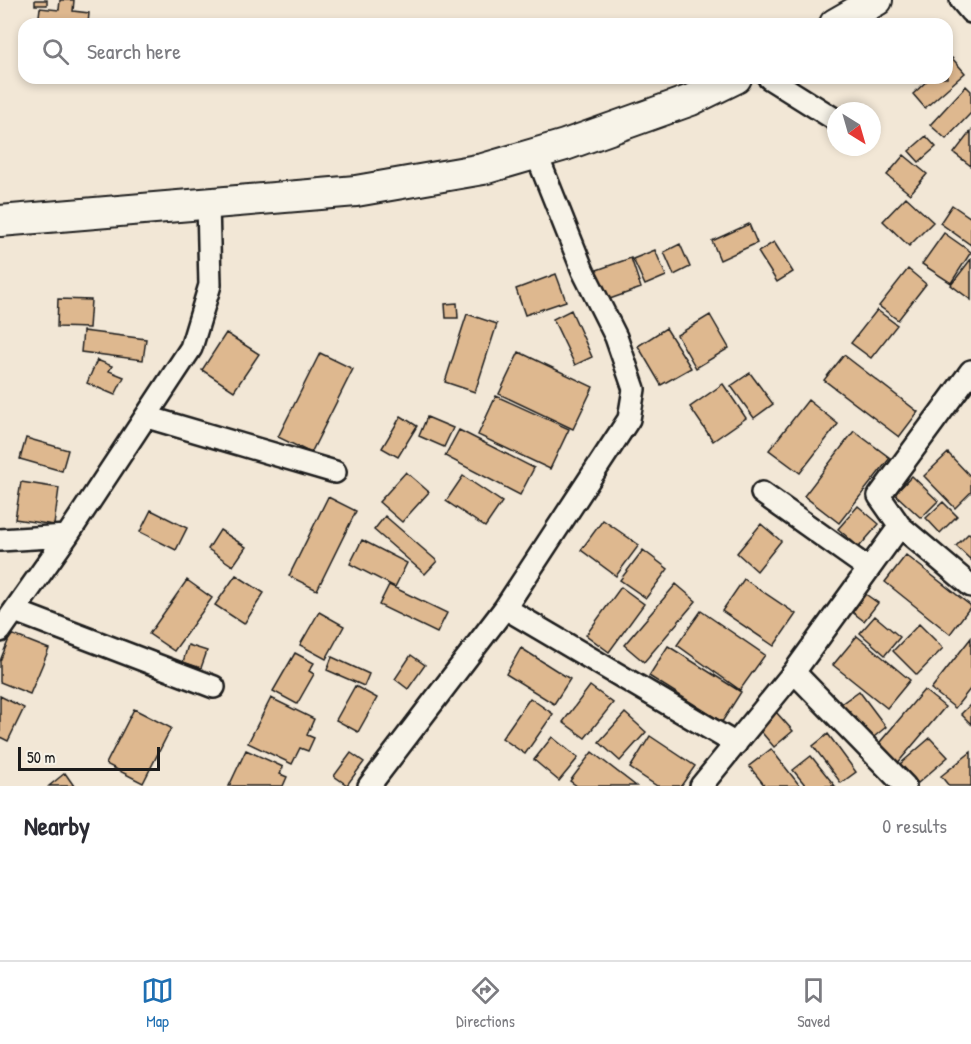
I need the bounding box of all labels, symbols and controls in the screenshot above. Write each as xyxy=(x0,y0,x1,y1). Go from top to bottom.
search box xyxy=(18,18,953,84)
icon: search xyxy=(39,35,72,68)
text: Search here xyxy=(87,36,181,66)
north arrow xyxy=(827,102,881,156)
scale bar xyxy=(18,744,160,772)
text: 50 m xyxy=(27,746,56,768)
text: Nearby xyxy=(24,808,90,843)
text: 0 results xyxy=(882,812,947,839)
tab: Map xyxy=(141,974,174,1032)
tab: Directions xyxy=(456,974,515,1032)
tab: Saved xyxy=(797,974,830,1032)

